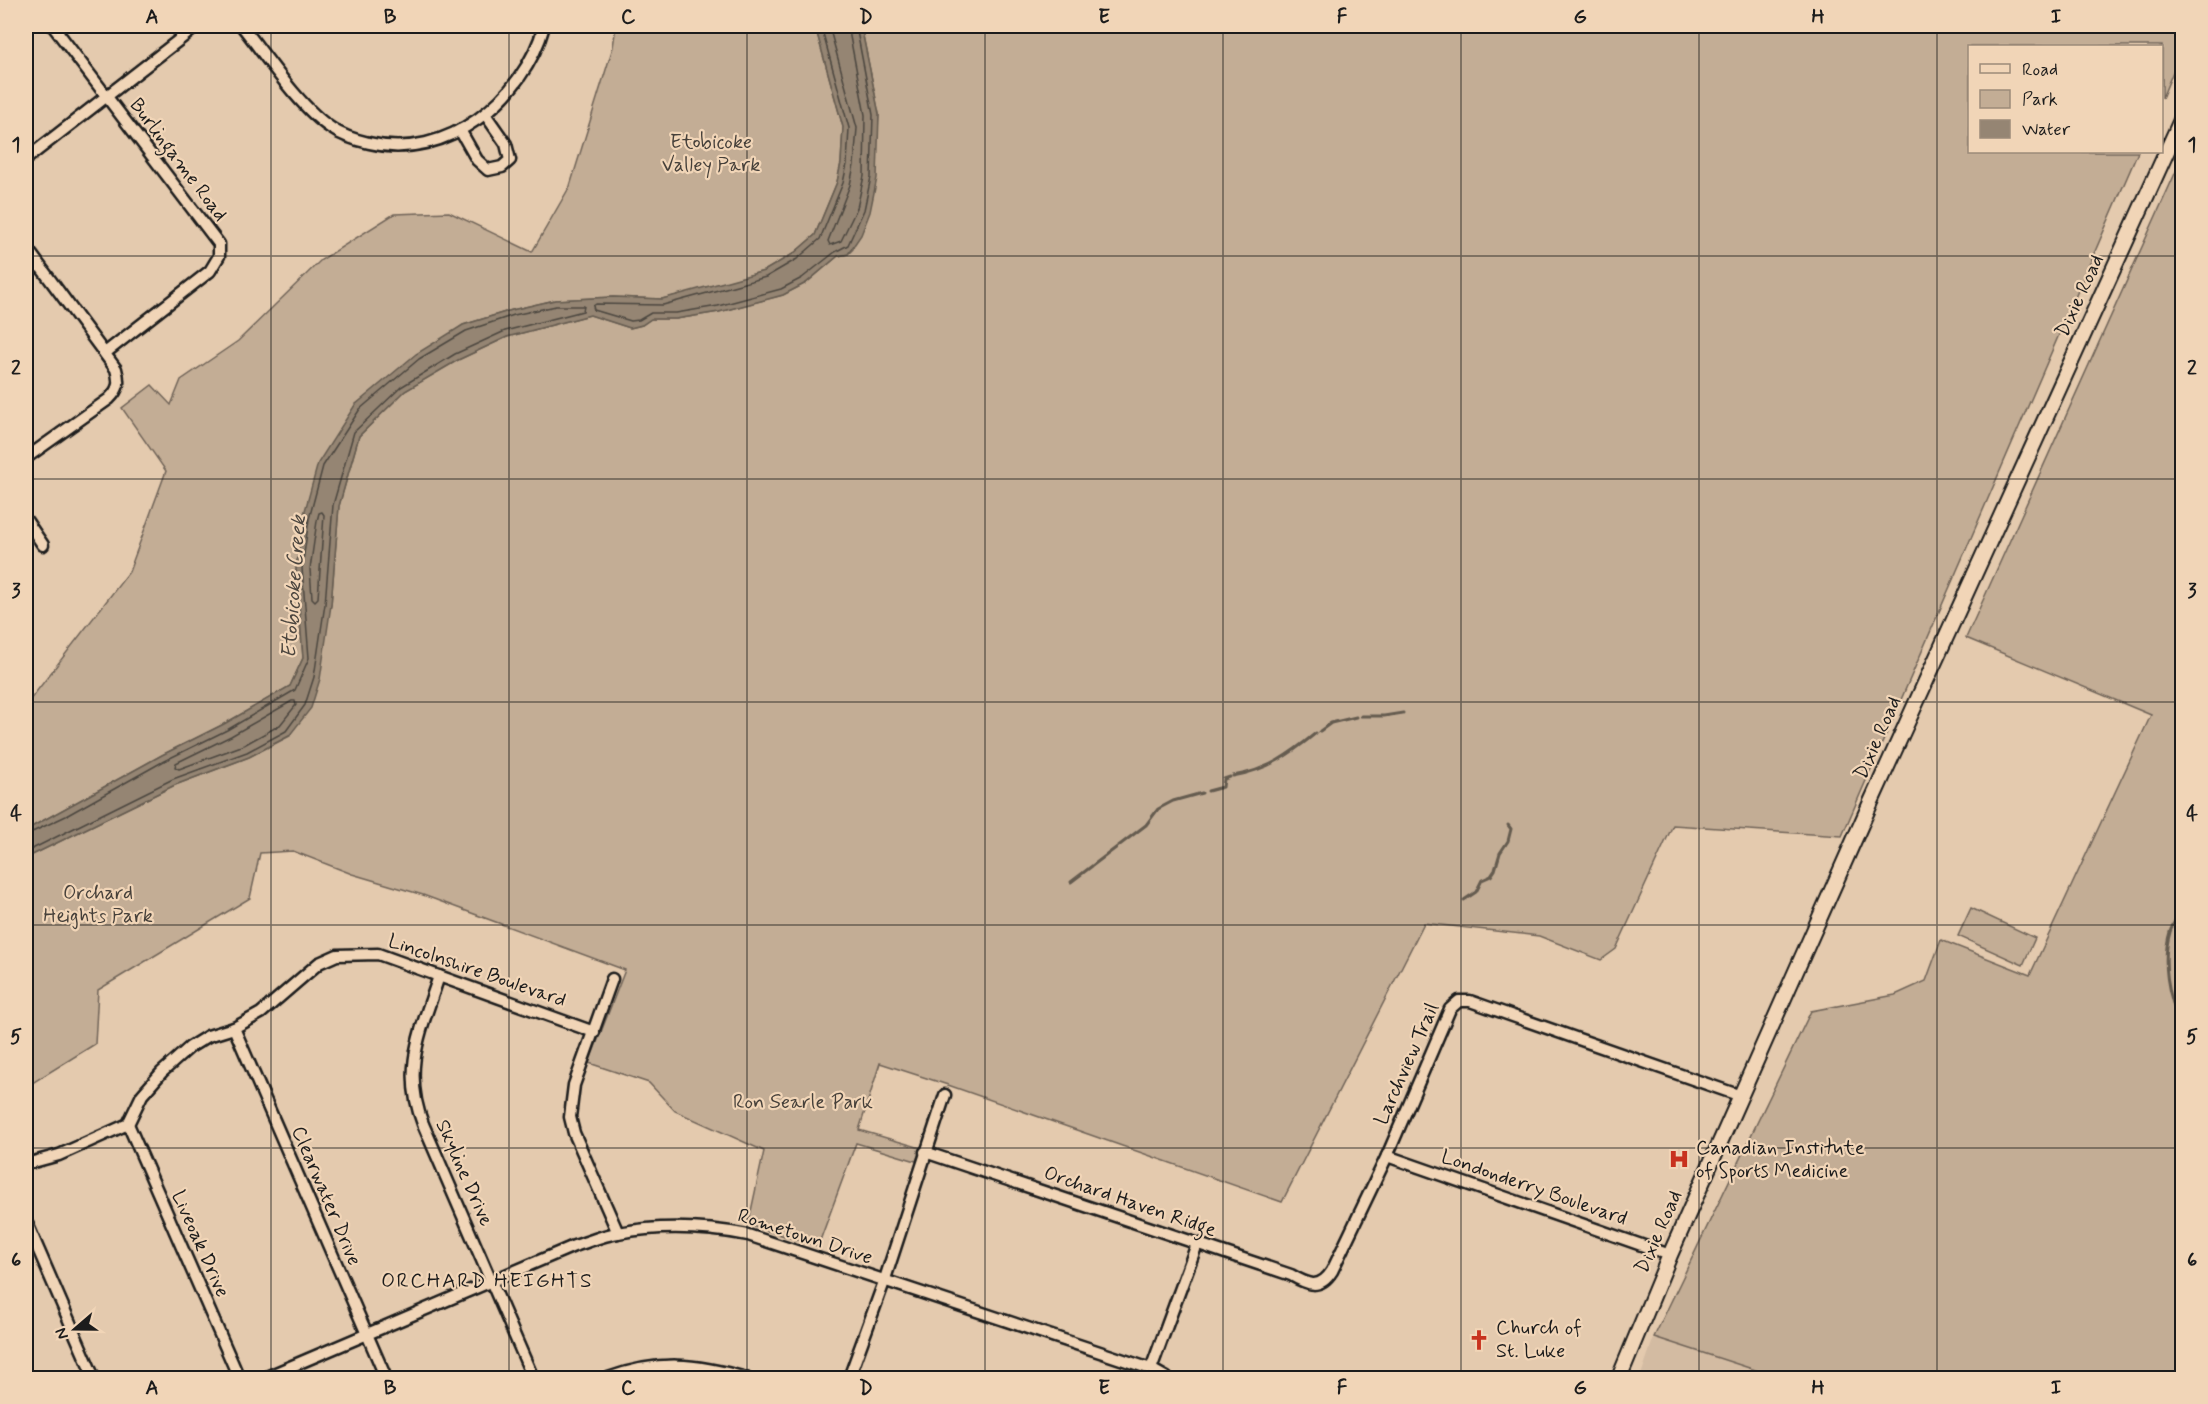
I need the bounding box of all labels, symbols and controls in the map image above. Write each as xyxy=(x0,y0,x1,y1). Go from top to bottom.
text: A xyxy=(145,4,159,31)
text: B xyxy=(384,4,397,31)
text: C xyxy=(621,4,636,31)
text: D xyxy=(859,4,873,31)
text: E xyxy=(1098,4,1110,31)
text: F xyxy=(1337,4,1348,31)
text: G xyxy=(1573,4,1587,31)
text: H xyxy=(1811,4,1825,31)
text: I xyxy=(2051,4,2061,31)
legend xyxy=(1968,45,2163,153)
text: Road xyxy=(2022,58,2058,82)
text: Park xyxy=(2022,88,2058,112)
street label: Burlingame Road xyxy=(121,93,233,228)
text: Water xyxy=(2022,118,2071,142)
park label: Etobicoke Valley Park xyxy=(662,129,760,179)
text: 1 xyxy=(12,132,20,159)
text: 1 xyxy=(2188,132,2196,159)
street label: Dixie Road xyxy=(2049,250,2111,342)
text: 2 xyxy=(11,355,21,382)
text: 2 xyxy=(2187,355,2197,382)
water label: Etobicoke Creek xyxy=(275,513,313,659)
text: 3 xyxy=(11,578,21,605)
text: 3 xyxy=(2187,578,2197,605)
street label: Dixie Road xyxy=(1848,692,1908,784)
text: 4 xyxy=(10,801,22,828)
text: 4 xyxy=(2186,801,2198,828)
park label: Orchard Heights Park xyxy=(43,880,153,930)
street label: Lincolnshire Boulevard xyxy=(384,928,570,1014)
street label: Larchview Trail xyxy=(1368,999,1446,1129)
text: 5 xyxy=(10,1024,22,1051)
text: 5 xyxy=(2186,1024,2198,1051)
park label: Ron Searle Park xyxy=(733,1089,873,1116)
street label: Skyline Drive xyxy=(429,1115,499,1231)
street label: Clearwater Drive xyxy=(284,1122,368,1270)
place label: Canadian Institute of Sports Medicine xyxy=(1696,1135,1865,1185)
street label: Londonderry Boulevard xyxy=(1437,1144,1631,1232)
hospital icon: Canadian Institute of Sports Medicine xyxy=(1667,1147,1691,1171)
street label: Orchard Haven Ridge xyxy=(1040,1160,1220,1246)
street label: Liveoak Drive xyxy=(164,1186,236,1302)
street label: Dixie Road xyxy=(1629,1186,1689,1278)
street label: Rometown Drive xyxy=(734,1202,876,1272)
text: 6 xyxy=(11,1247,21,1274)
text: 6 xyxy=(2187,1247,2197,1274)
district label: ORCHARD HEIGHTS xyxy=(381,1267,593,1295)
north arrow xyxy=(45,1299,105,1359)
place label: Church of St. Luke xyxy=(1496,1315,1582,1365)
text: N xyxy=(51,1325,74,1342)
church icon: Church of St. Luke xyxy=(1467,1328,1491,1352)
text: A xyxy=(145,1375,159,1402)
text: B xyxy=(384,1375,397,1402)
text: C xyxy=(621,1375,636,1402)
text: D xyxy=(859,1375,873,1402)
text: E xyxy=(1098,1375,1110,1402)
text: F xyxy=(1337,1375,1348,1402)
text: G xyxy=(1573,1375,1587,1402)
text: H xyxy=(1811,1375,1825,1402)
text: I xyxy=(2051,1375,2061,1402)

